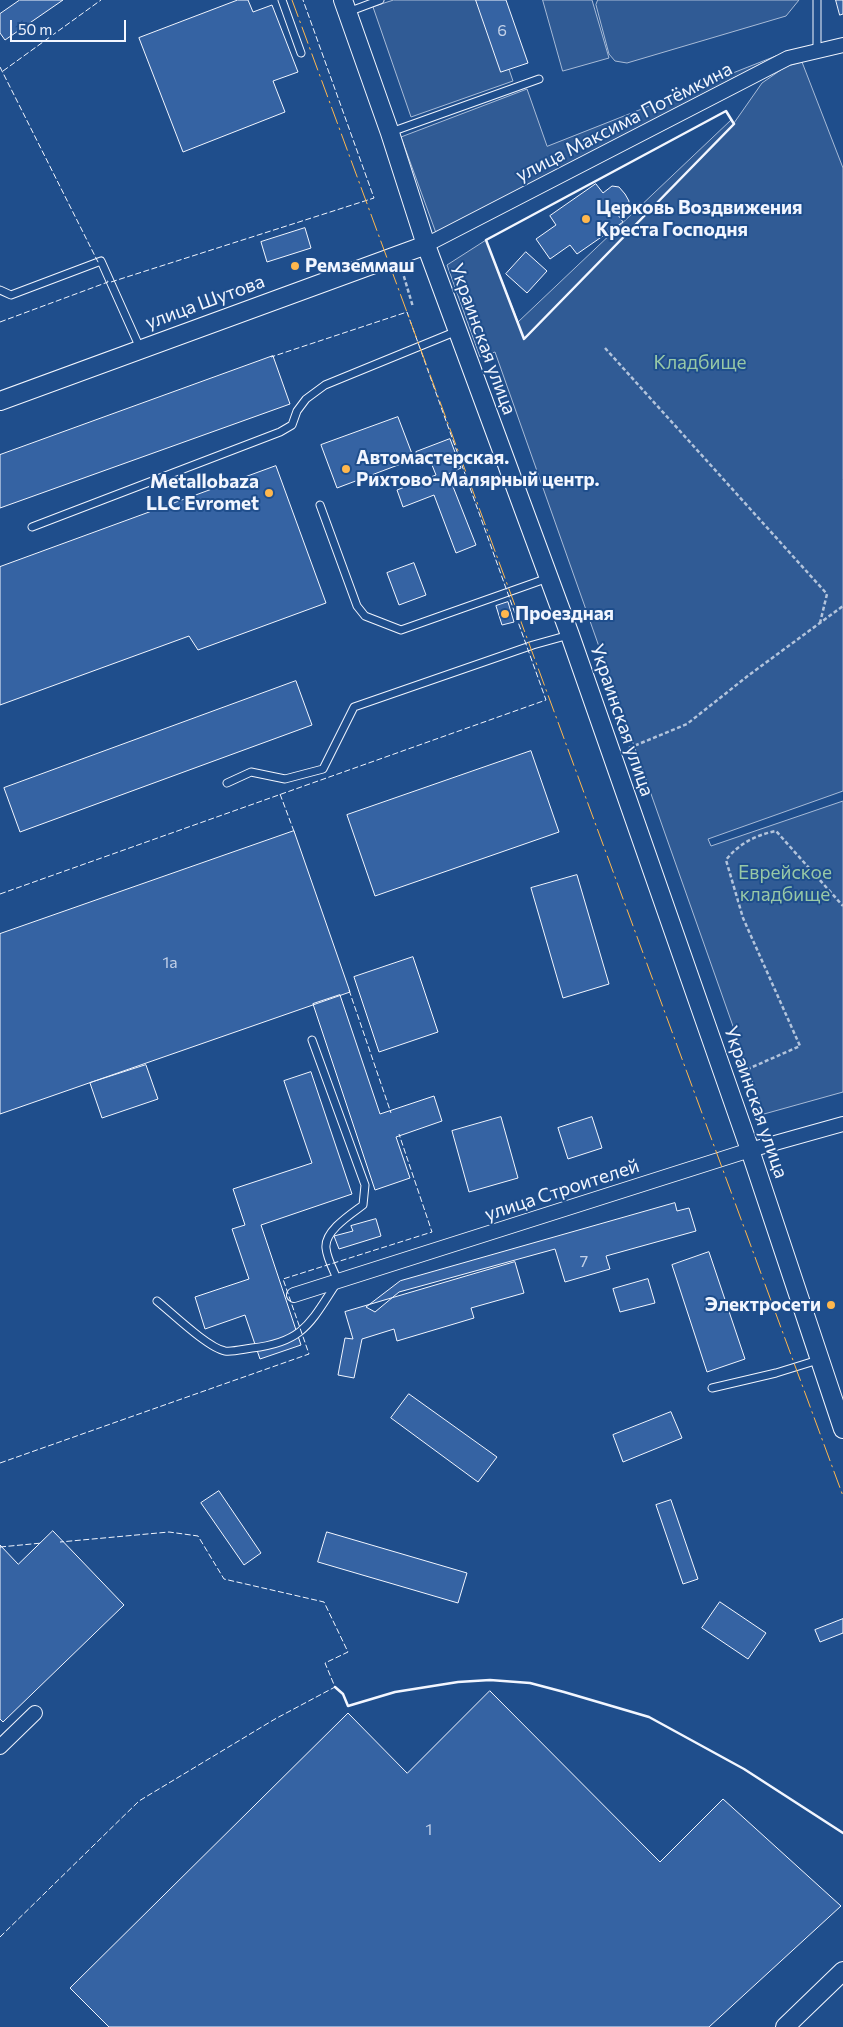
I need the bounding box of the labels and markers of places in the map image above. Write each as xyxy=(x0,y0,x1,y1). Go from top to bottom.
place label: Церковь Воздвижения Креста Господня xyxy=(596,197,802,241)
marker: Церковь Воздвижения Креста Господня xyxy=(580,213,592,225)
place label: Ремземмаш xyxy=(305,255,415,277)
marker: Ремземмаш xyxy=(289,260,301,272)
place label: Автомастерская. Рихтово-Малярный центр. xyxy=(356,447,599,491)
marker: Автомастерская. Рихтово-Малярный центр. xyxy=(340,463,352,475)
place label: Metallobaza LLC Evromet xyxy=(146,471,259,515)
marker: Metallobaza LLC Evromet xyxy=(263,487,275,499)
place label: Проездная xyxy=(515,603,614,625)
marker: Проездная xyxy=(499,608,511,620)
place label: Электросети xyxy=(705,1294,821,1316)
marker: Электросети xyxy=(825,1299,837,1311)

